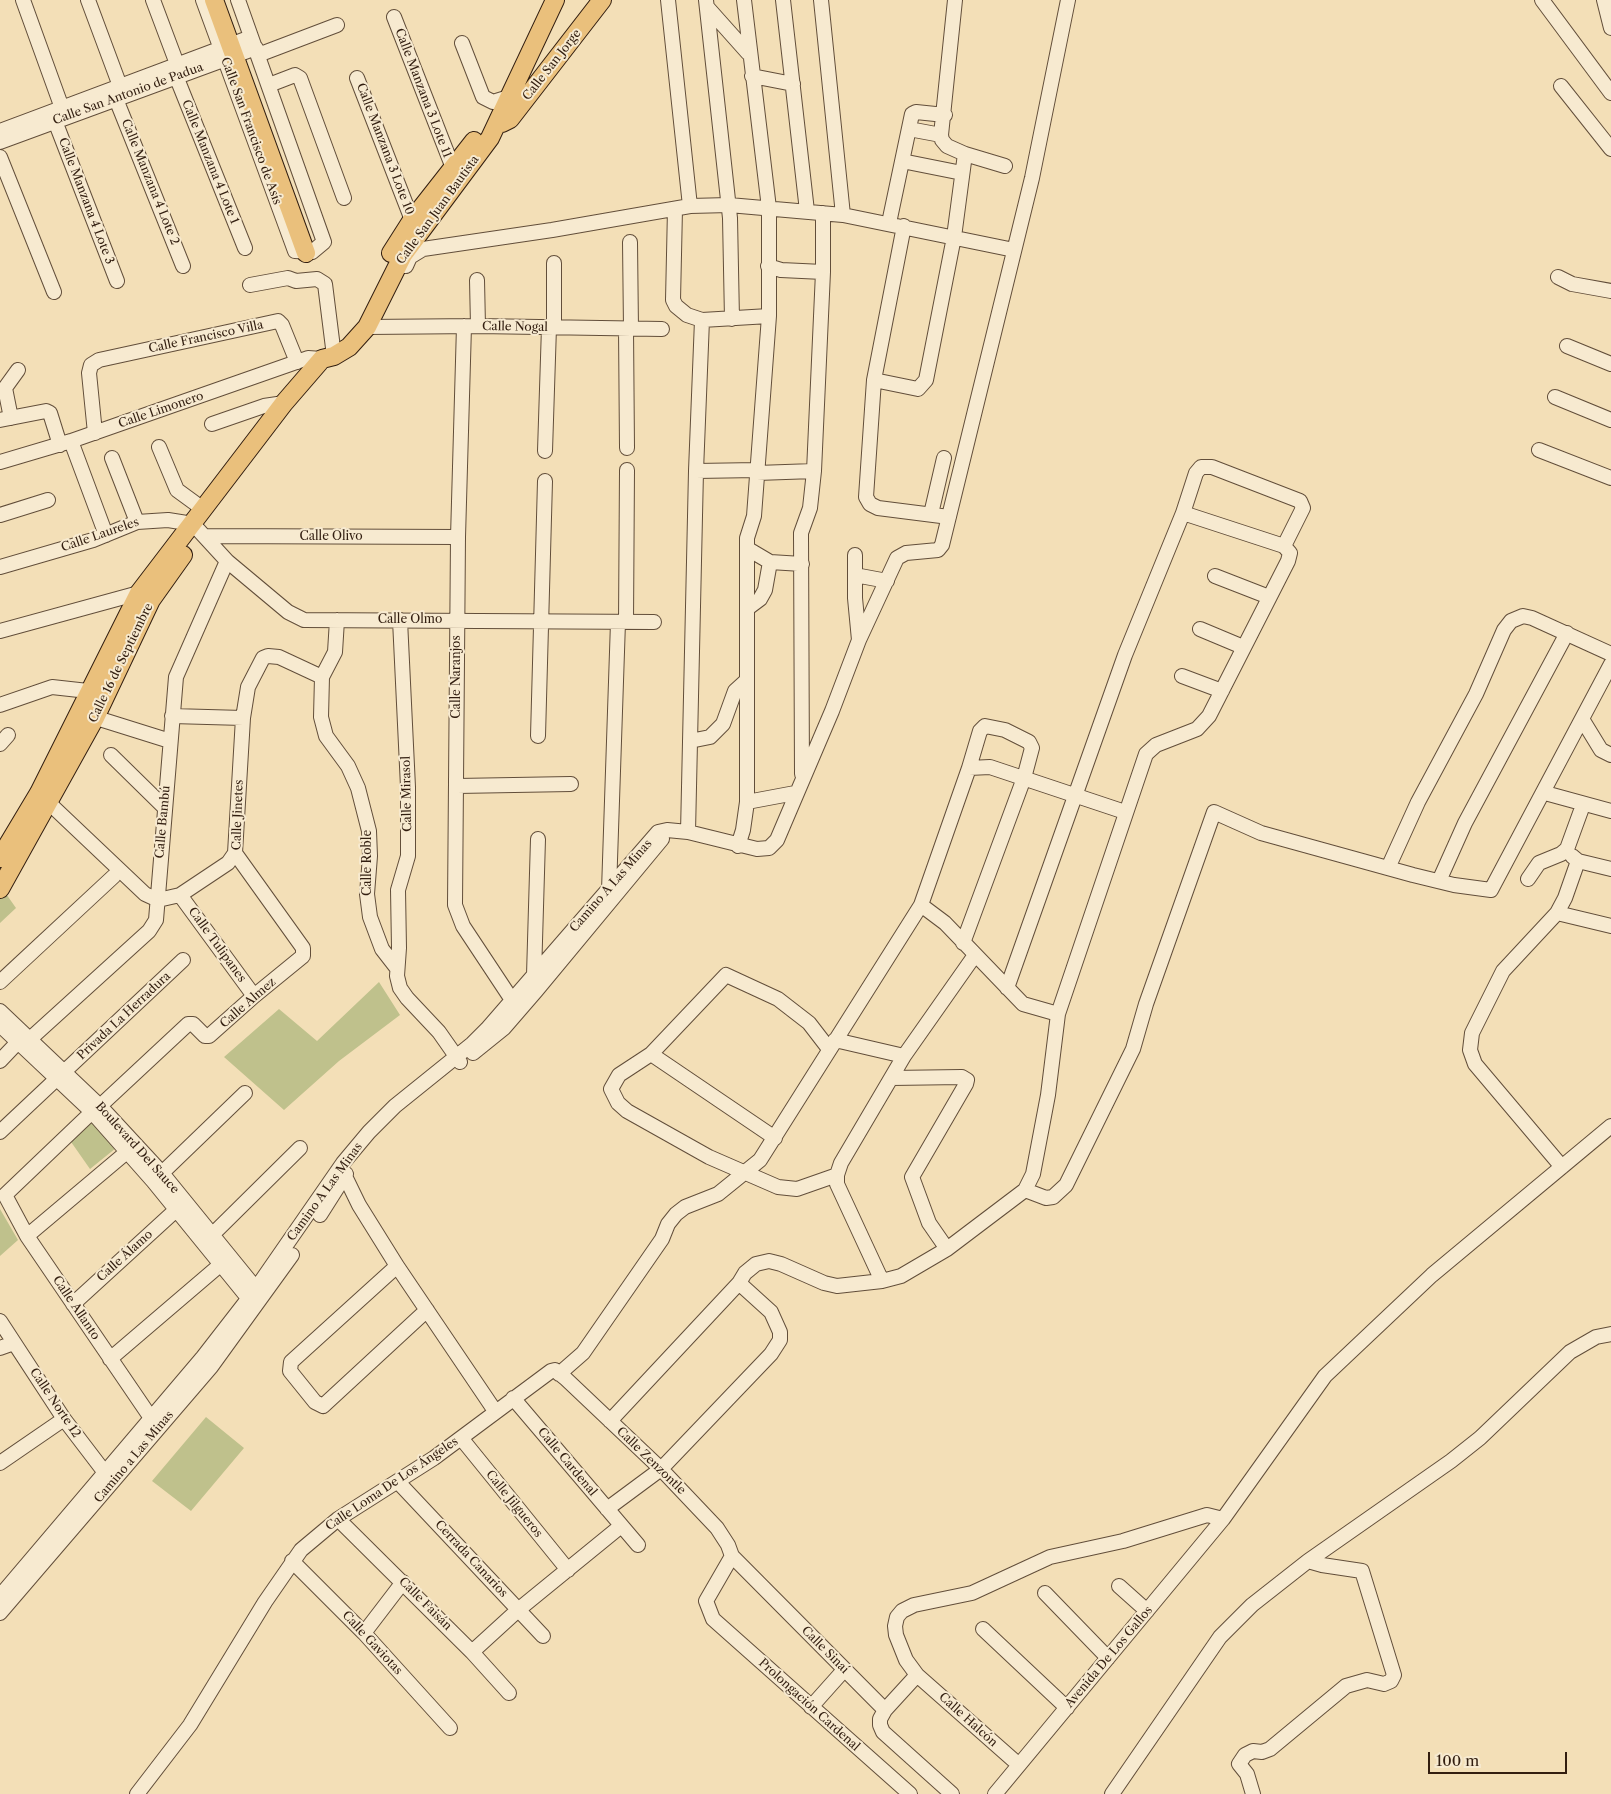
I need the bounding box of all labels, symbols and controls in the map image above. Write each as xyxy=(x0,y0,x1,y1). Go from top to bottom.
street label: Calle Manzana 3 Lote 11 xyxy=(392,26,454,160)
street label: Calle San Jorge xyxy=(520,27,584,103)
street label: Calle San Francisco de Asís xyxy=(218,55,284,207)
street label: Calle San Antonio de Padua xyxy=(51,60,205,128)
street label: Calle Manzana 3 Lote 10 xyxy=(353,81,417,217)
street label: Calle Manzana 4 Lote 1 xyxy=(178,98,242,226)
street label: Calle Manzana 4 Lote 2 xyxy=(118,117,182,247)
street label: Calle Manzana 4 Lote 3 xyxy=(55,136,117,266)
street label: Calle San Juan Bautista xyxy=(394,153,482,267)
street label: Calle Francisco Villa xyxy=(147,318,265,356)
street label: Calle Nogal xyxy=(482,319,548,335)
street label: Calle Limonero xyxy=(117,389,205,431)
street label: Calle Laureles xyxy=(59,515,141,555)
street label: Calle Olivo xyxy=(299,530,363,544)
street label: Calle 16 de Septiembre xyxy=(86,601,156,725)
street label: Calle Olmo xyxy=(378,613,442,627)
street label: Calle Naranjos xyxy=(450,635,464,719)
street label: Calle Mirasol xyxy=(399,756,415,832)
street label: Calle Jinetes xyxy=(230,779,246,851)
street label: Calle Bambú xyxy=(153,785,173,859)
street label: Calle Roble xyxy=(361,830,375,896)
street label: Camino A Las Minas xyxy=(567,837,655,935)
street label: Calle Tulipanes xyxy=(185,905,249,985)
street label: Privada La Herradura xyxy=(74,969,174,1063)
street label: Calle Almez xyxy=(217,975,279,1031)
street label: Boulevard Del Sauce xyxy=(92,1099,182,1197)
street label: Camino A Las Minas xyxy=(284,1140,366,1244)
street label: Calle Álamo xyxy=(94,1227,156,1285)
street label: Calle Allanto xyxy=(49,1273,103,1343)
street label: Calle Norte 12 xyxy=(26,1366,84,1440)
street label: Camino a Las Minas xyxy=(91,1408,177,1506)
street label: Calle Zenzontle xyxy=(613,1424,689,1498)
street label: Calle Cardenal xyxy=(534,1425,600,1499)
street label: Calle Loma De Los Ángeles xyxy=(323,1434,461,1534)
street label: Calle Jilgueros xyxy=(483,1468,545,1540)
street label: Cerrada Canarios xyxy=(432,1518,510,1600)
street label: Calle Faisán xyxy=(395,1574,455,1634)
street label: Avenida De Los Gallos xyxy=(1062,1603,1156,1711)
street label: Calle Gaviotas xyxy=(339,1608,405,1678)
street label: Calle Sinaí xyxy=(798,1623,852,1677)
street label: Prolongación Cardenal xyxy=(755,1656,863,1754)
street label: Calle Halcón xyxy=(936,1690,1000,1750)
scale bar xyxy=(1431,1742,1570,1774)
text: 100 m xyxy=(1436,1751,1479,1770)

